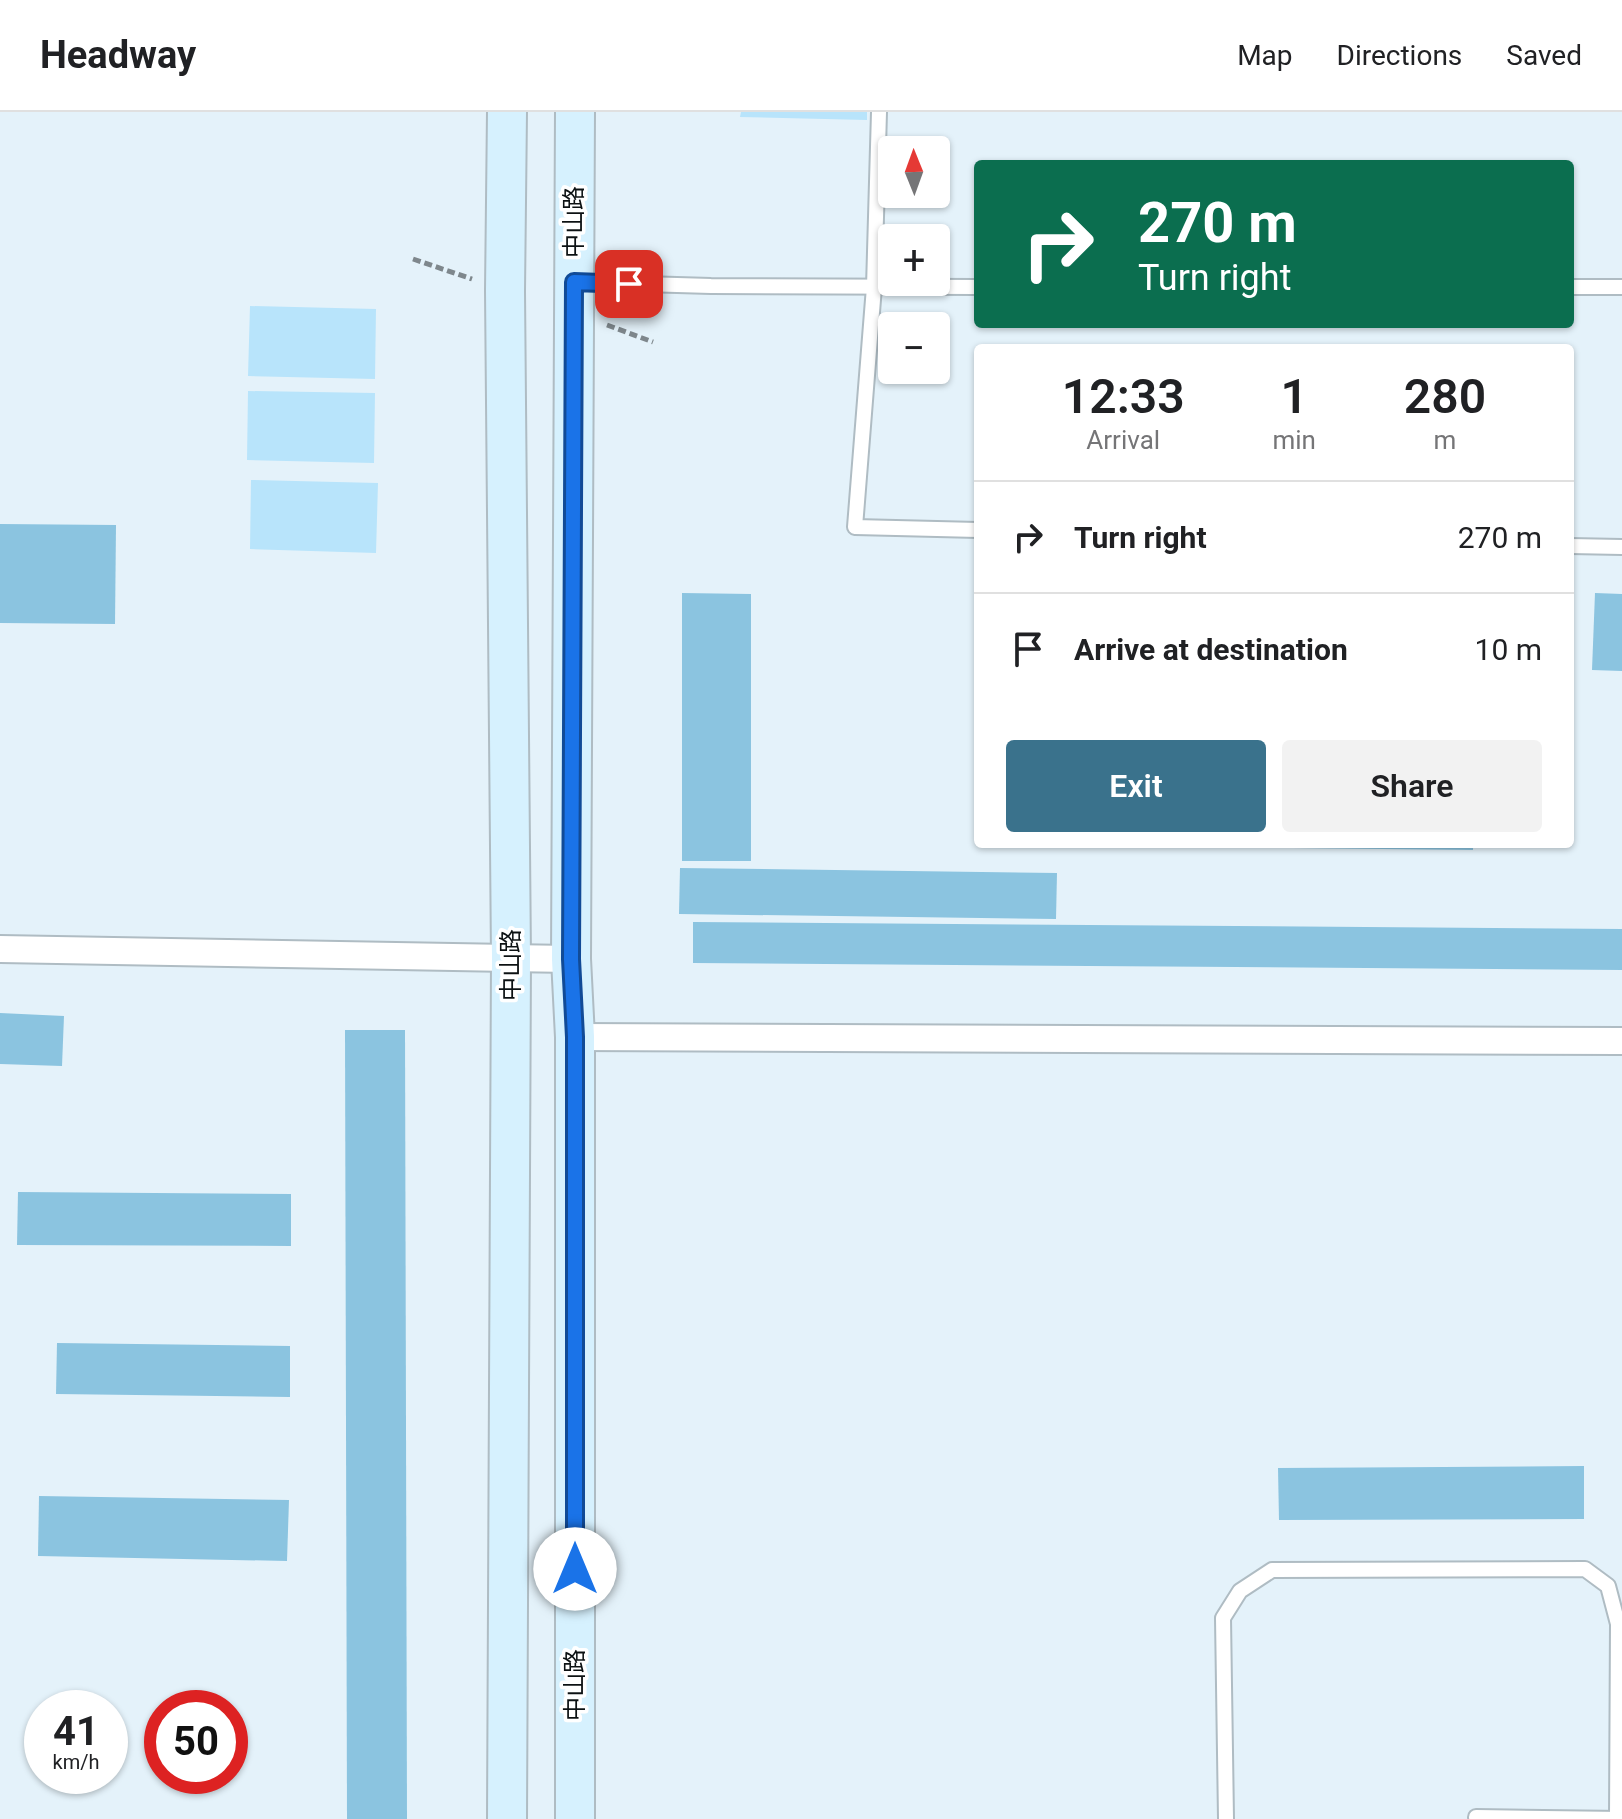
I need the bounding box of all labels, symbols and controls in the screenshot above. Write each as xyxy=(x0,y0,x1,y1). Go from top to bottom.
text: Headway xyxy=(40,33,196,77)
text: Map xyxy=(1237,39,1293,72)
text: Directions xyxy=(1337,39,1462,72)
text: Saved xyxy=(1506,39,1582,72)
north arrow xyxy=(878,136,950,208)
map controls xyxy=(878,136,950,384)
street label: 中山路 xyxy=(560,186,588,258)
text: 270 m xyxy=(1138,190,1297,256)
icon: right xyxy=(1006,192,1110,296)
button: + xyxy=(878,224,950,296)
pin xyxy=(595,250,663,318)
text: Turn right xyxy=(1138,257,1291,299)
icon: arrive xyxy=(607,262,651,306)
button: − xyxy=(878,312,950,384)
text: 12:33 xyxy=(1062,368,1185,425)
text: 1 xyxy=(1281,368,1308,425)
text: 280 xyxy=(1404,368,1486,425)
text: Arrival xyxy=(1086,425,1160,455)
text: min xyxy=(1272,425,1316,455)
text: m xyxy=(1434,425,1456,455)
icon: right xyxy=(1006,515,1050,559)
text: Turn right xyxy=(1074,520,1207,555)
text: 270 m xyxy=(1458,520,1542,555)
icon: arrive xyxy=(1006,627,1050,671)
text: Arrive at destination xyxy=(1074,632,1348,667)
text: 10 m xyxy=(1475,632,1542,667)
button: Exit xyxy=(1006,740,1266,832)
button: Share xyxy=(1282,740,1542,832)
street label: 中山路 xyxy=(497,929,525,1001)
position arrow xyxy=(533,1527,617,1611)
street label: 中山路 xyxy=(561,1649,589,1721)
speed limit sign: 50 xyxy=(144,1690,248,1794)
text: 41 xyxy=(53,1708,99,1755)
text: km/h xyxy=(53,1750,99,1774)

